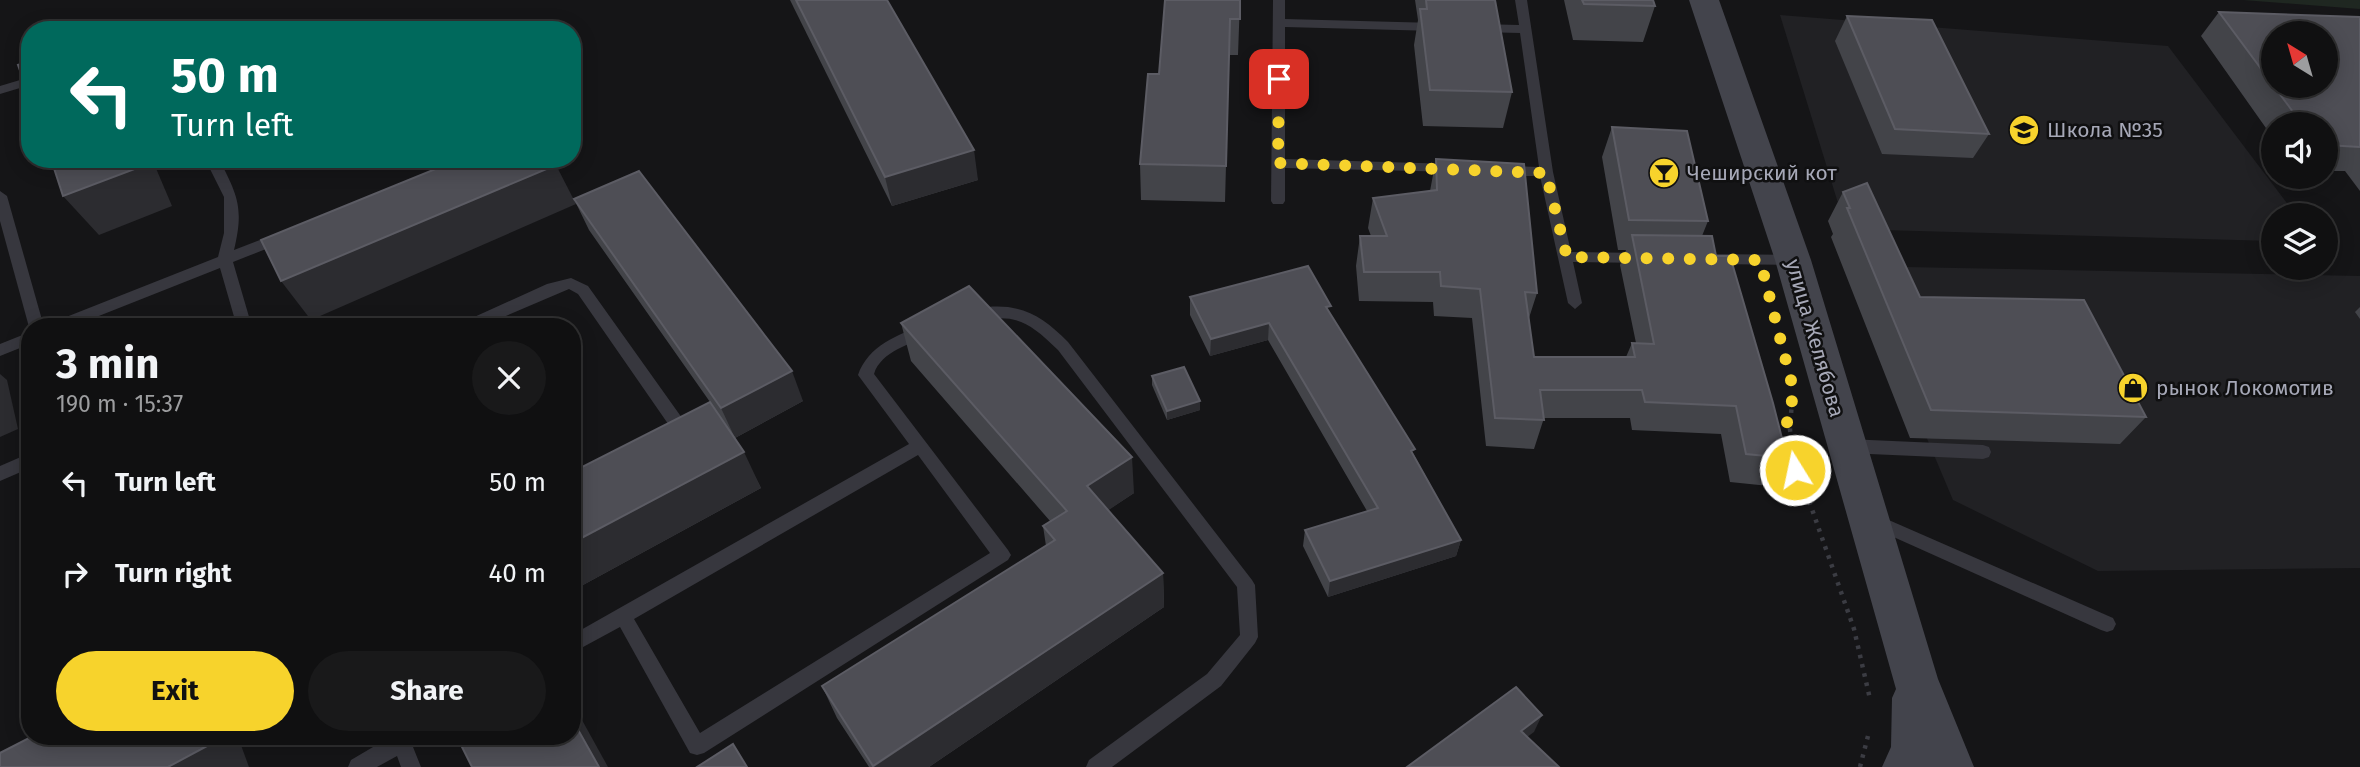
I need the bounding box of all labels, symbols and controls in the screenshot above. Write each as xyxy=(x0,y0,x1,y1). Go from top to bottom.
north arrow xyxy=(2261,21,2338,98)
map controls xyxy=(2261,21,2338,280)
text: 50 m xyxy=(171,46,279,105)
icon: left xyxy=(56,49,147,140)
pin xyxy=(1249,49,1309,109)
icon: arrive xyxy=(1260,60,1298,98)
text: Turn left xyxy=(171,106,293,144)
button: sound xyxy=(2261,112,2338,189)
school or university icon: Школа №35 xyxy=(2007,113,2041,147)
place label: Школа №35 xyxy=(2047,117,2163,143)
bar icon: Чеширский кот xyxy=(1647,156,1681,190)
place label: Чеширский кот xyxy=(1687,160,1837,186)
button: layers xyxy=(2261,203,2338,280)
street label: улица Желябова xyxy=(1780,256,1850,420)
text: 3 min xyxy=(56,339,159,389)
button: close xyxy=(472,341,546,415)
shop icon: рынок Локомотив xyxy=(2116,371,2150,405)
place label: рынок Локомотив xyxy=(2156,375,2334,401)
text: 190 m · 15:37 xyxy=(56,390,183,418)
position arrow xyxy=(1758,433,1832,507)
icon: left xyxy=(56,464,94,502)
text: Turn left xyxy=(115,467,216,498)
text: 50 m xyxy=(489,467,546,498)
icon: right xyxy=(56,555,94,593)
text: Turn right xyxy=(115,558,232,589)
text: 40 m xyxy=(488,558,546,589)
button: Exit xyxy=(56,651,294,731)
button: Share xyxy=(308,651,546,731)

